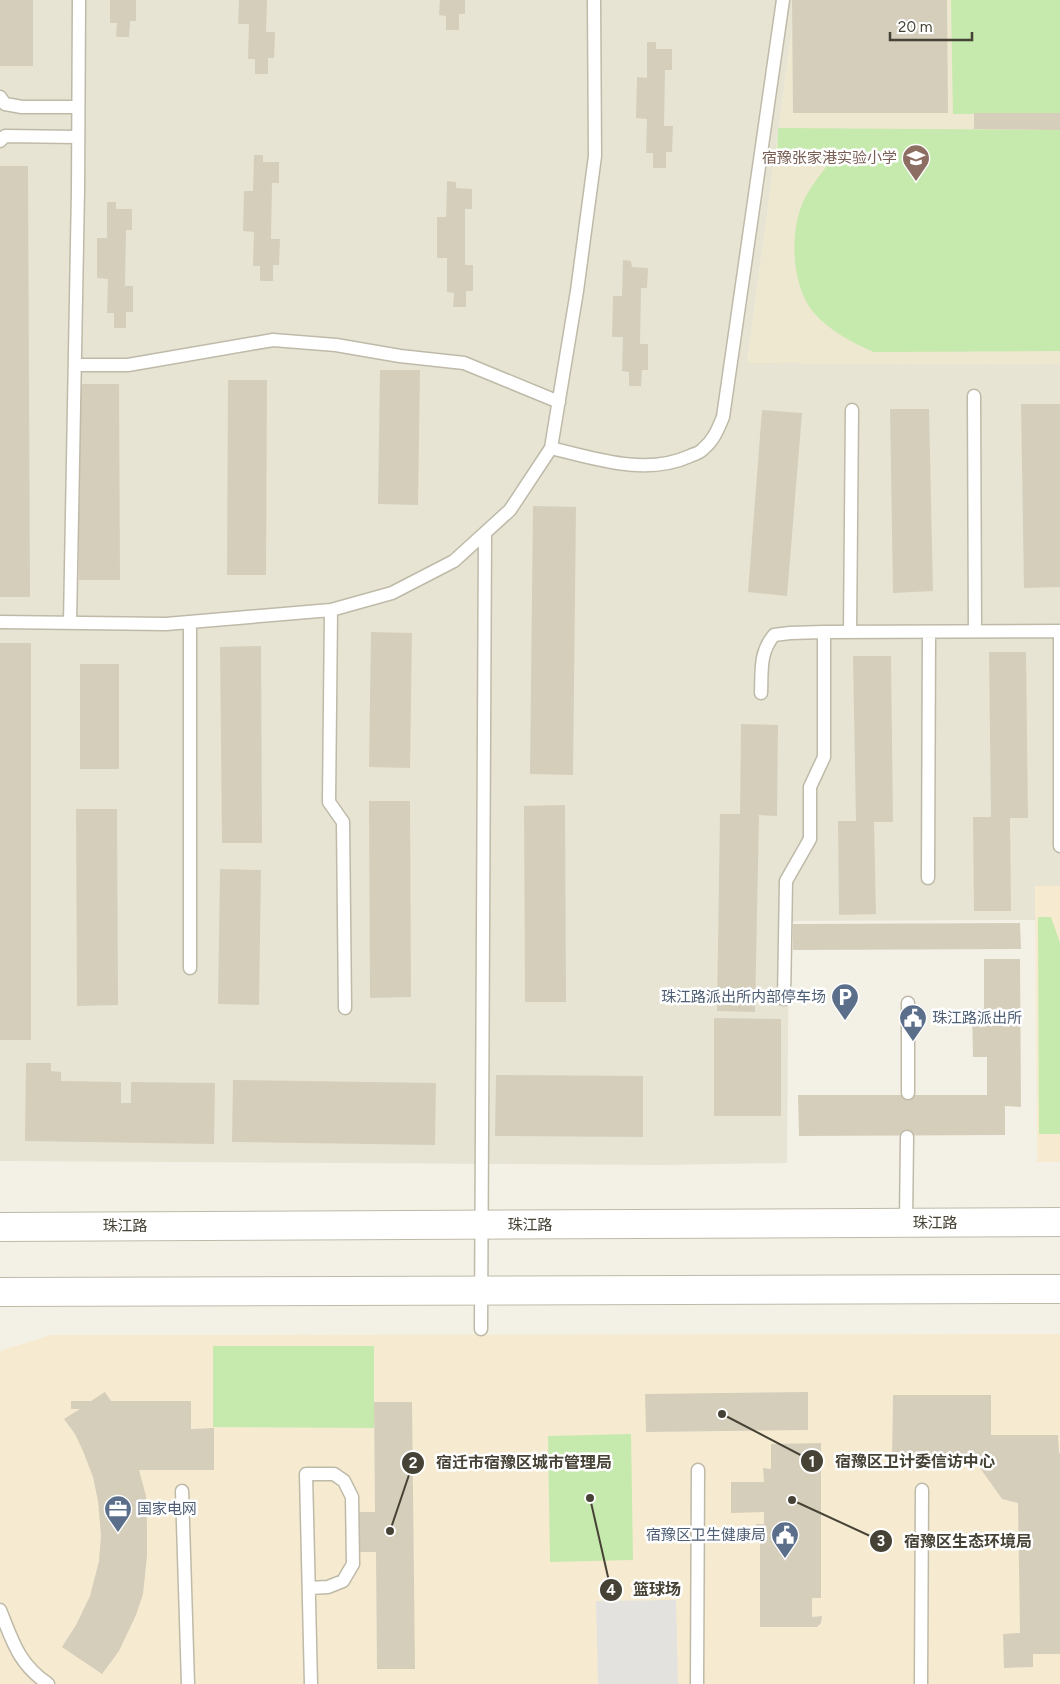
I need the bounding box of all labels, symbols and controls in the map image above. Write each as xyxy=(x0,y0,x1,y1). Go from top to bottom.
scale bar xyxy=(890,10,972,42)
text: 20 m xyxy=(898,18,932,36)
school or university icon: 宿豫张家港实验小学 xyxy=(901,143,931,182)
place label: 宿豫张家港实验小学 xyxy=(762,149,897,167)
parking icon: 珠江路派出所内部停车场 xyxy=(830,982,860,1021)
place label: 珠江路派出所内部停车场 xyxy=(661,988,826,1006)
public building icon: 珠江路派出所 xyxy=(898,1003,928,1042)
place label: 珠江路派出所 xyxy=(932,1009,1022,1027)
street label: 珠江路 xyxy=(912,1214,958,1232)
street label: 珠江路 xyxy=(507,1216,553,1234)
street label: 珠江路 xyxy=(102,1217,148,1235)
callout: 宿豫区卫计委信访中心 xyxy=(800,1446,1005,1477)
callout: 宿迁市宿豫区城市管理局 xyxy=(401,1447,622,1478)
text: 宿豫区卫计委信访中心 xyxy=(835,1452,995,1471)
text: 宿迁市宿豫区城市管理局 xyxy=(436,1453,612,1472)
text: 1 xyxy=(809,1453,815,1471)
text: 2 xyxy=(409,1454,418,1472)
office icon: 国家电网 xyxy=(103,1494,133,1533)
place label: 国家电网 xyxy=(137,1500,197,1518)
public building icon: 宿豫区卫生健康局 xyxy=(770,1520,800,1559)
place label: 宿豫区卫生健康局 xyxy=(646,1526,766,1544)
callout: 宿豫区生态环境局 xyxy=(869,1526,1042,1557)
text: 3 xyxy=(877,1532,885,1550)
text: 宿豫区生态环境局 xyxy=(904,1532,1032,1551)
callout: 篮球场 xyxy=(598,1574,691,1605)
text: 篮球场 xyxy=(633,1580,681,1599)
text: 4 xyxy=(606,1581,616,1599)

